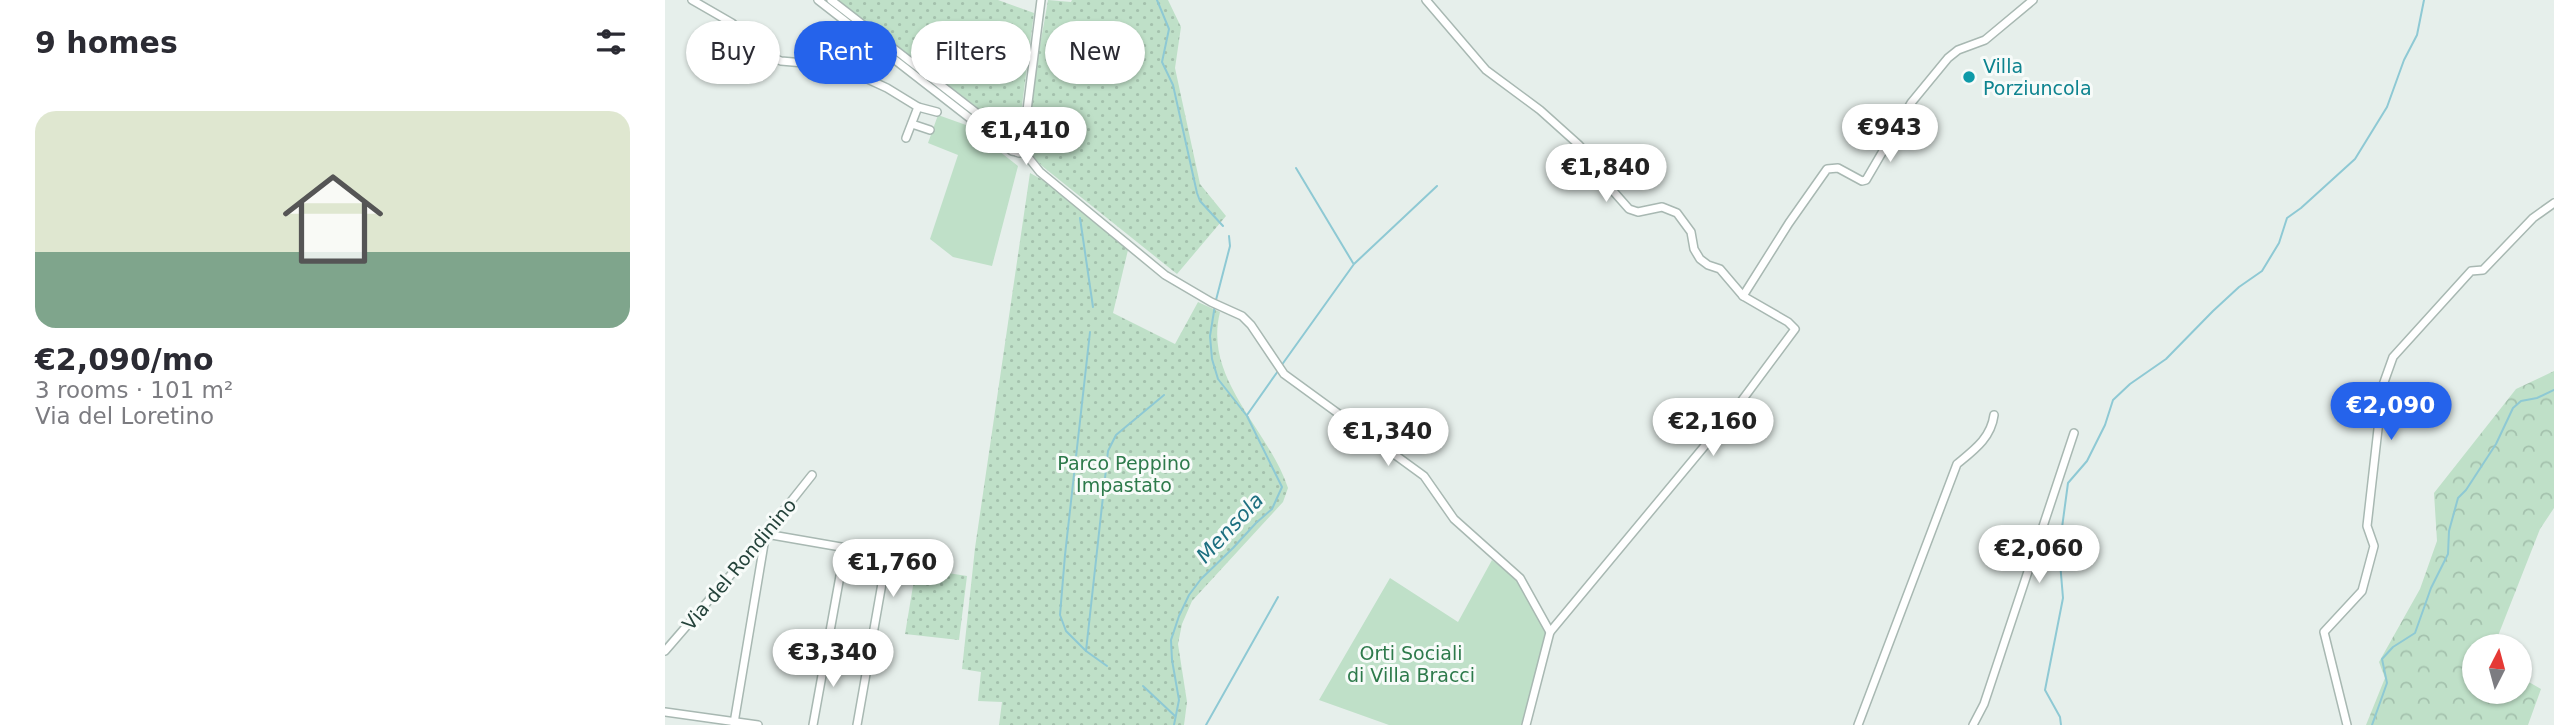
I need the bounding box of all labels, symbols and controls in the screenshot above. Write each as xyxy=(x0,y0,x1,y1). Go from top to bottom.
chip: Buy xyxy=(686,21,780,84)
chip: Rent xyxy=(794,21,897,84)
chip: Filters xyxy=(911,21,1031,84)
chip: New xyxy=(1045,21,1145,84)
icon: filters xyxy=(592,23,630,61)
text: 9 homes xyxy=(35,25,178,60)
place label: Villa Porziuncola xyxy=(1983,55,2092,99)
marker: Villa Porziuncola xyxy=(1961,69,1977,85)
pin: €943 xyxy=(1849,104,1931,164)
pin: €1,410 xyxy=(969,108,1083,167)
text: €943 xyxy=(1858,114,1922,140)
text: €1,410 xyxy=(982,117,1070,143)
pin: €1,840 xyxy=(1549,144,1663,204)
text: €1,840 xyxy=(1562,154,1650,180)
icon: home xyxy=(270,156,396,282)
text: €2,090/mo xyxy=(35,342,214,377)
text: 3 rooms · 101 m² xyxy=(35,377,233,403)
pin: €2,090 xyxy=(2334,382,2448,442)
text: €2,090 xyxy=(2347,392,2435,418)
pin: €2,160 xyxy=(1656,398,1770,458)
text: Via del Loretino xyxy=(35,403,214,429)
pin: €1,340 xyxy=(1331,408,1445,468)
text: €2,160 xyxy=(1669,408,1757,434)
text: €1,340 xyxy=(1344,418,1432,444)
park label: Parco Peppino Impastato xyxy=(1057,452,1191,496)
water label: Mensola xyxy=(1192,488,1268,568)
street label: Via del Rondinino xyxy=(678,494,800,634)
pin: €2,060 xyxy=(1982,526,2096,585)
text: €2,060 xyxy=(1995,535,2083,561)
pin: €1,760 xyxy=(836,540,950,599)
text: €1,760 xyxy=(849,549,937,575)
pin: €3,340 xyxy=(776,630,890,689)
north arrow xyxy=(2462,634,2532,704)
map controls xyxy=(2462,634,2532,704)
text: €3,340 xyxy=(789,639,877,665)
park label: Orti Sociali di Villa Bracci xyxy=(1347,642,1475,686)

